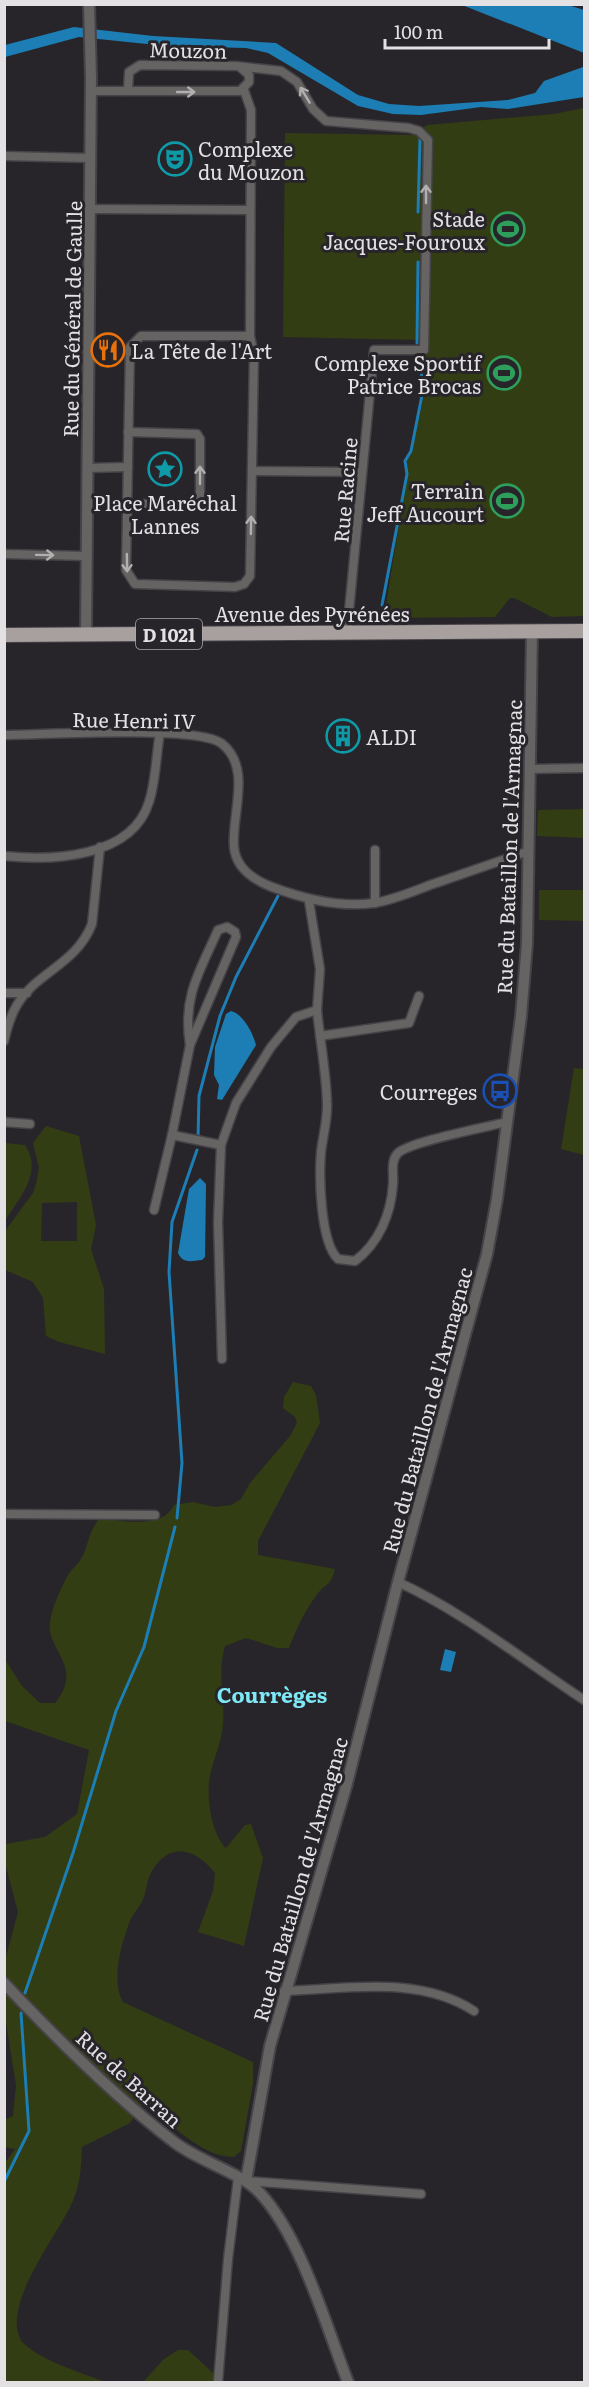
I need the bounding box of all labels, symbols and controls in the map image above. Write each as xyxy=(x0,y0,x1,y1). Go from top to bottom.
scale bar xyxy=(385,12,548,50)
text: 100 m xyxy=(394,18,443,45)
street label: Mouzon xyxy=(149,33,227,65)
one-way arrow xyxy=(176,86,196,97)
one-way arrow xyxy=(298,87,310,104)
place label: Complexe du Mouzon xyxy=(198,133,305,186)
theatre icon: Complexe du Mouzon xyxy=(157,141,193,177)
one-way arrow xyxy=(420,184,432,204)
street label: Rue du Général de Gaulle xyxy=(54,200,88,438)
place label: Stade Jacques-Fouroux xyxy=(323,203,486,256)
sports icon: Stade Jacques-Fouroux xyxy=(490,211,526,247)
restaurant icon: La Tête de l'Art xyxy=(90,332,126,368)
place label: La Tête de l'Art xyxy=(131,335,272,365)
place label: Complexe Sportif Patrice Brocas xyxy=(314,347,483,400)
sports icon: Complexe Sportif Patrice Brocas xyxy=(486,355,522,391)
street label: Rue Racine xyxy=(324,436,364,544)
place icon: Place Maréchal Lannes xyxy=(147,451,183,487)
one-way arrow xyxy=(194,465,206,485)
place label: Terrain Jeff Aucourt xyxy=(367,475,484,528)
sports icon: Terrain Jeff Aucourt xyxy=(489,483,525,519)
place label: Place Maréchal Lannes xyxy=(93,487,237,540)
one-way arrow xyxy=(245,516,257,536)
one-way arrow xyxy=(35,549,55,561)
one-way arrow xyxy=(121,552,132,572)
street label: Avenue des Pyrénées xyxy=(215,598,410,628)
road number: D 1021 xyxy=(136,619,202,649)
street label: Rue du Bataillon de l'Armagnac xyxy=(488,699,528,995)
street label: Rue Henri IV xyxy=(72,703,196,735)
building icon: ALDI xyxy=(325,718,361,754)
place label: ALDI xyxy=(366,721,417,751)
bus stop icon: Courreges xyxy=(482,1073,518,1109)
place label: Courreges xyxy=(380,1076,477,1106)
street label: Rue du Bataillon de l'Armagnac xyxy=(373,1264,479,1556)
district label: Courrèges xyxy=(217,1678,327,1709)
street label: Rue du Bataillon de l'Armagnac xyxy=(244,1733,354,2025)
street label: Rue de Barran xyxy=(70,2022,190,2134)

